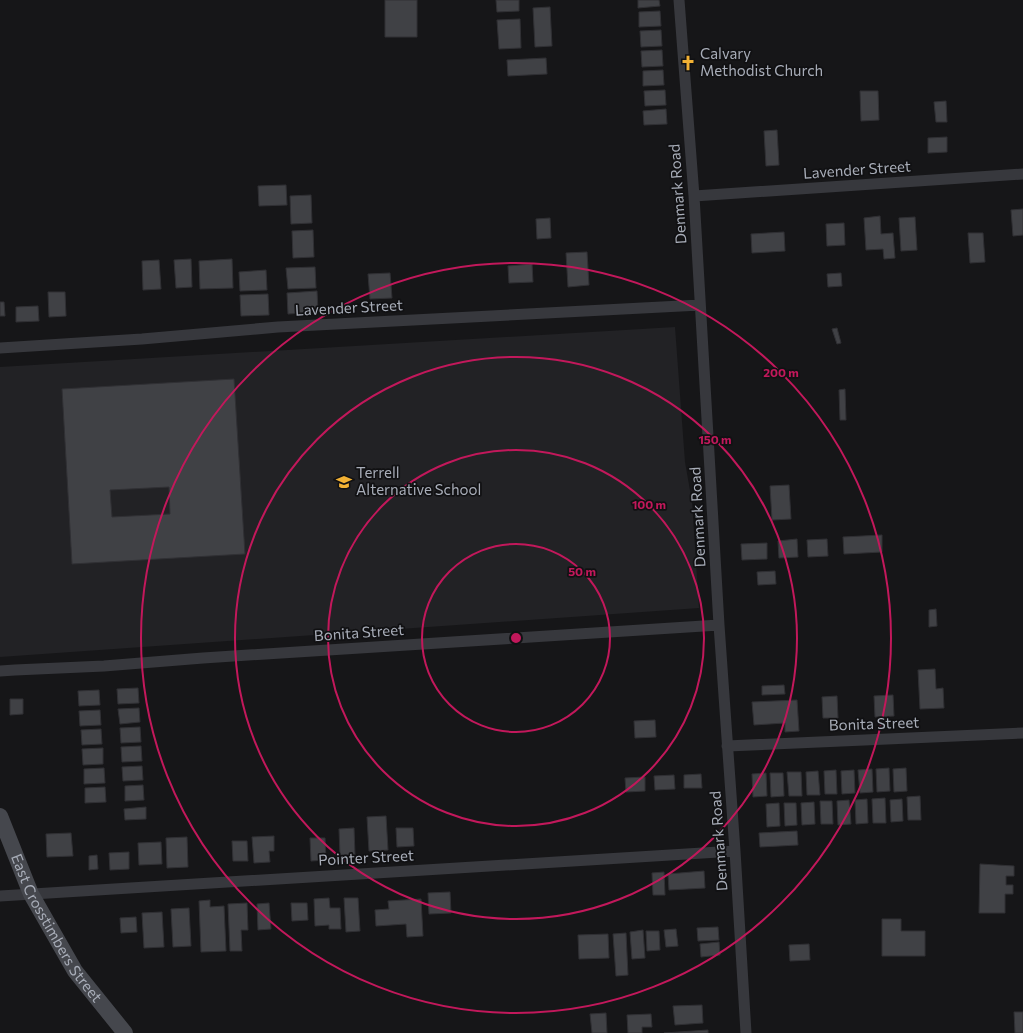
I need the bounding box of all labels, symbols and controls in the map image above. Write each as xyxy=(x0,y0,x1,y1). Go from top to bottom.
place label: Calvary Methodist Church xyxy=(700,44,823,79)
church icon: Calvary Methodist Church xyxy=(679,54,697,72)
street label: Denmark Road xyxy=(665,143,689,245)
street label: Lavender Street xyxy=(802,156,911,182)
street label: Lavender Street xyxy=(295,295,403,319)
text: 200 m xyxy=(763,365,799,379)
text: 150 m xyxy=(698,432,732,446)
place label: Terrell Alternative School xyxy=(356,463,481,498)
street label: Denmark Road xyxy=(685,466,709,568)
school or university icon: Terrell Alternative School xyxy=(335,473,353,491)
text: 100 m xyxy=(632,497,666,511)
text: 50 m xyxy=(568,564,596,578)
street label: Bonita Street xyxy=(313,620,405,644)
centre of rings xyxy=(509,631,523,645)
street label: Bonita Street xyxy=(828,712,919,734)
street label: Denmark Road xyxy=(706,790,730,892)
street label: Pointer Street xyxy=(318,846,414,868)
street label: East Crosstimbers Street xyxy=(8,851,107,1005)

